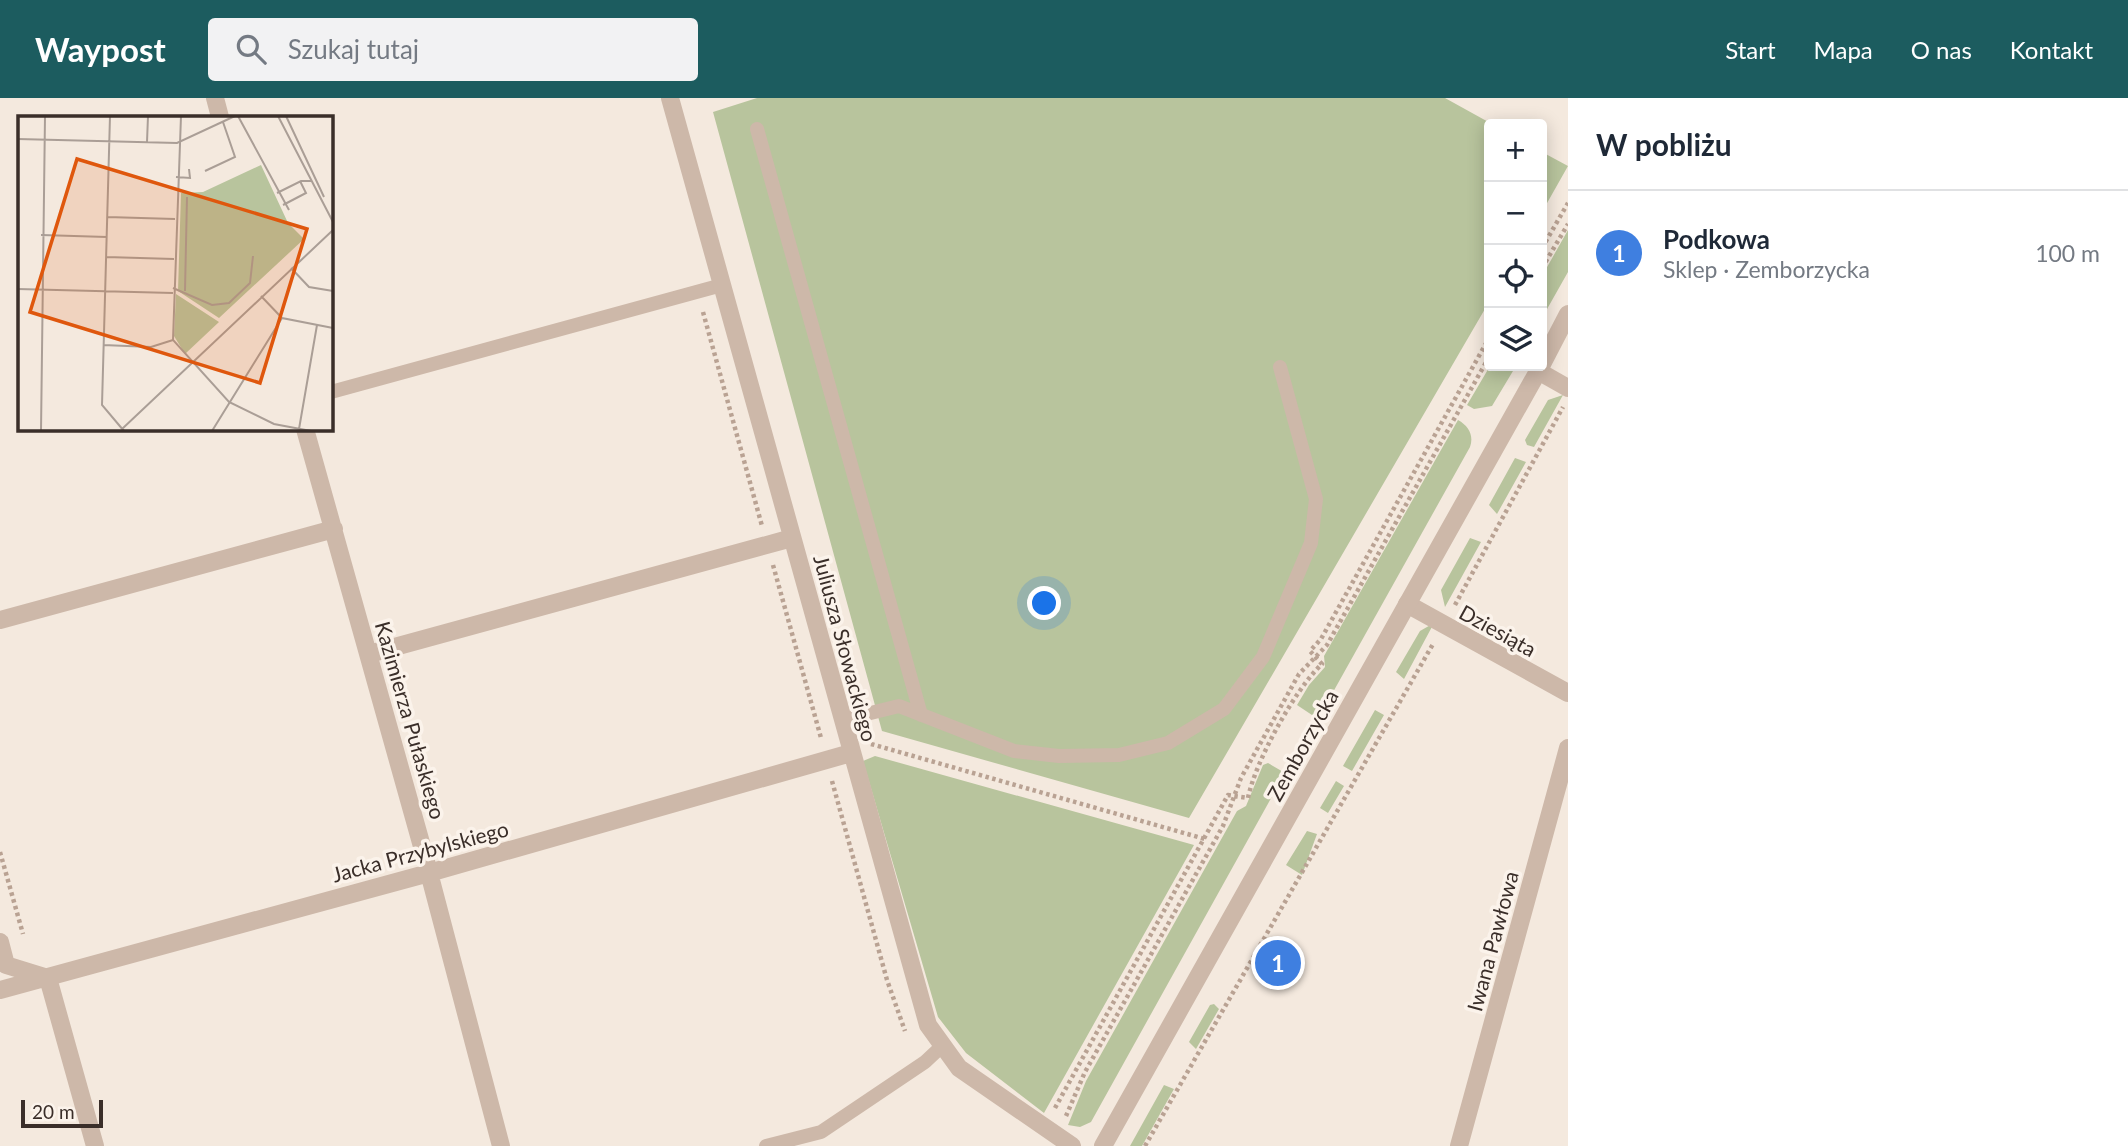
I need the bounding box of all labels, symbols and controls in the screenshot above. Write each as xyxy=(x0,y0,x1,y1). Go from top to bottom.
search box xyxy=(208,18,698,81)
text: Waypost xyxy=(35,29,166,69)
icon: search xyxy=(232,30,270,68)
text: Szukaj tutaj xyxy=(288,33,419,65)
text: Start xyxy=(1725,35,1776,64)
text: Mapa xyxy=(1814,35,1873,64)
text: O nas xyxy=(1911,35,1972,64)
text: Kontakt xyxy=(2010,35,2093,64)
inset map xyxy=(18,116,332,430)
map controls xyxy=(1484,119,1547,371)
button: + xyxy=(1484,119,1547,182)
text: W pobliżu xyxy=(1596,126,1732,162)
button: − xyxy=(1484,182,1547,245)
text: Podkowa xyxy=(1663,223,1770,255)
text: 1 xyxy=(1612,239,1626,267)
text: 100 m xyxy=(2035,239,2100,267)
button: locate xyxy=(1484,245,1547,308)
text: Sklep · Zemborzycka xyxy=(1663,255,1870,283)
button: layers xyxy=(1484,308,1547,371)
street label: Juliusza Słowackiego xyxy=(809,552,883,744)
your location xyxy=(1027,586,1061,620)
street label: Dziesiąta xyxy=(1455,599,1541,661)
street label: Kazimierza Pułaskiego xyxy=(371,618,451,822)
street label: Zemborzycka xyxy=(1261,685,1343,805)
street label: Jacka Przybylskiego xyxy=(329,815,511,887)
street label: Iwana Pawłowa xyxy=(1461,868,1523,1014)
pin: 1 xyxy=(1255,937,1301,989)
scale bar xyxy=(21,1097,103,1129)
text: 20 m xyxy=(32,1100,75,1123)

